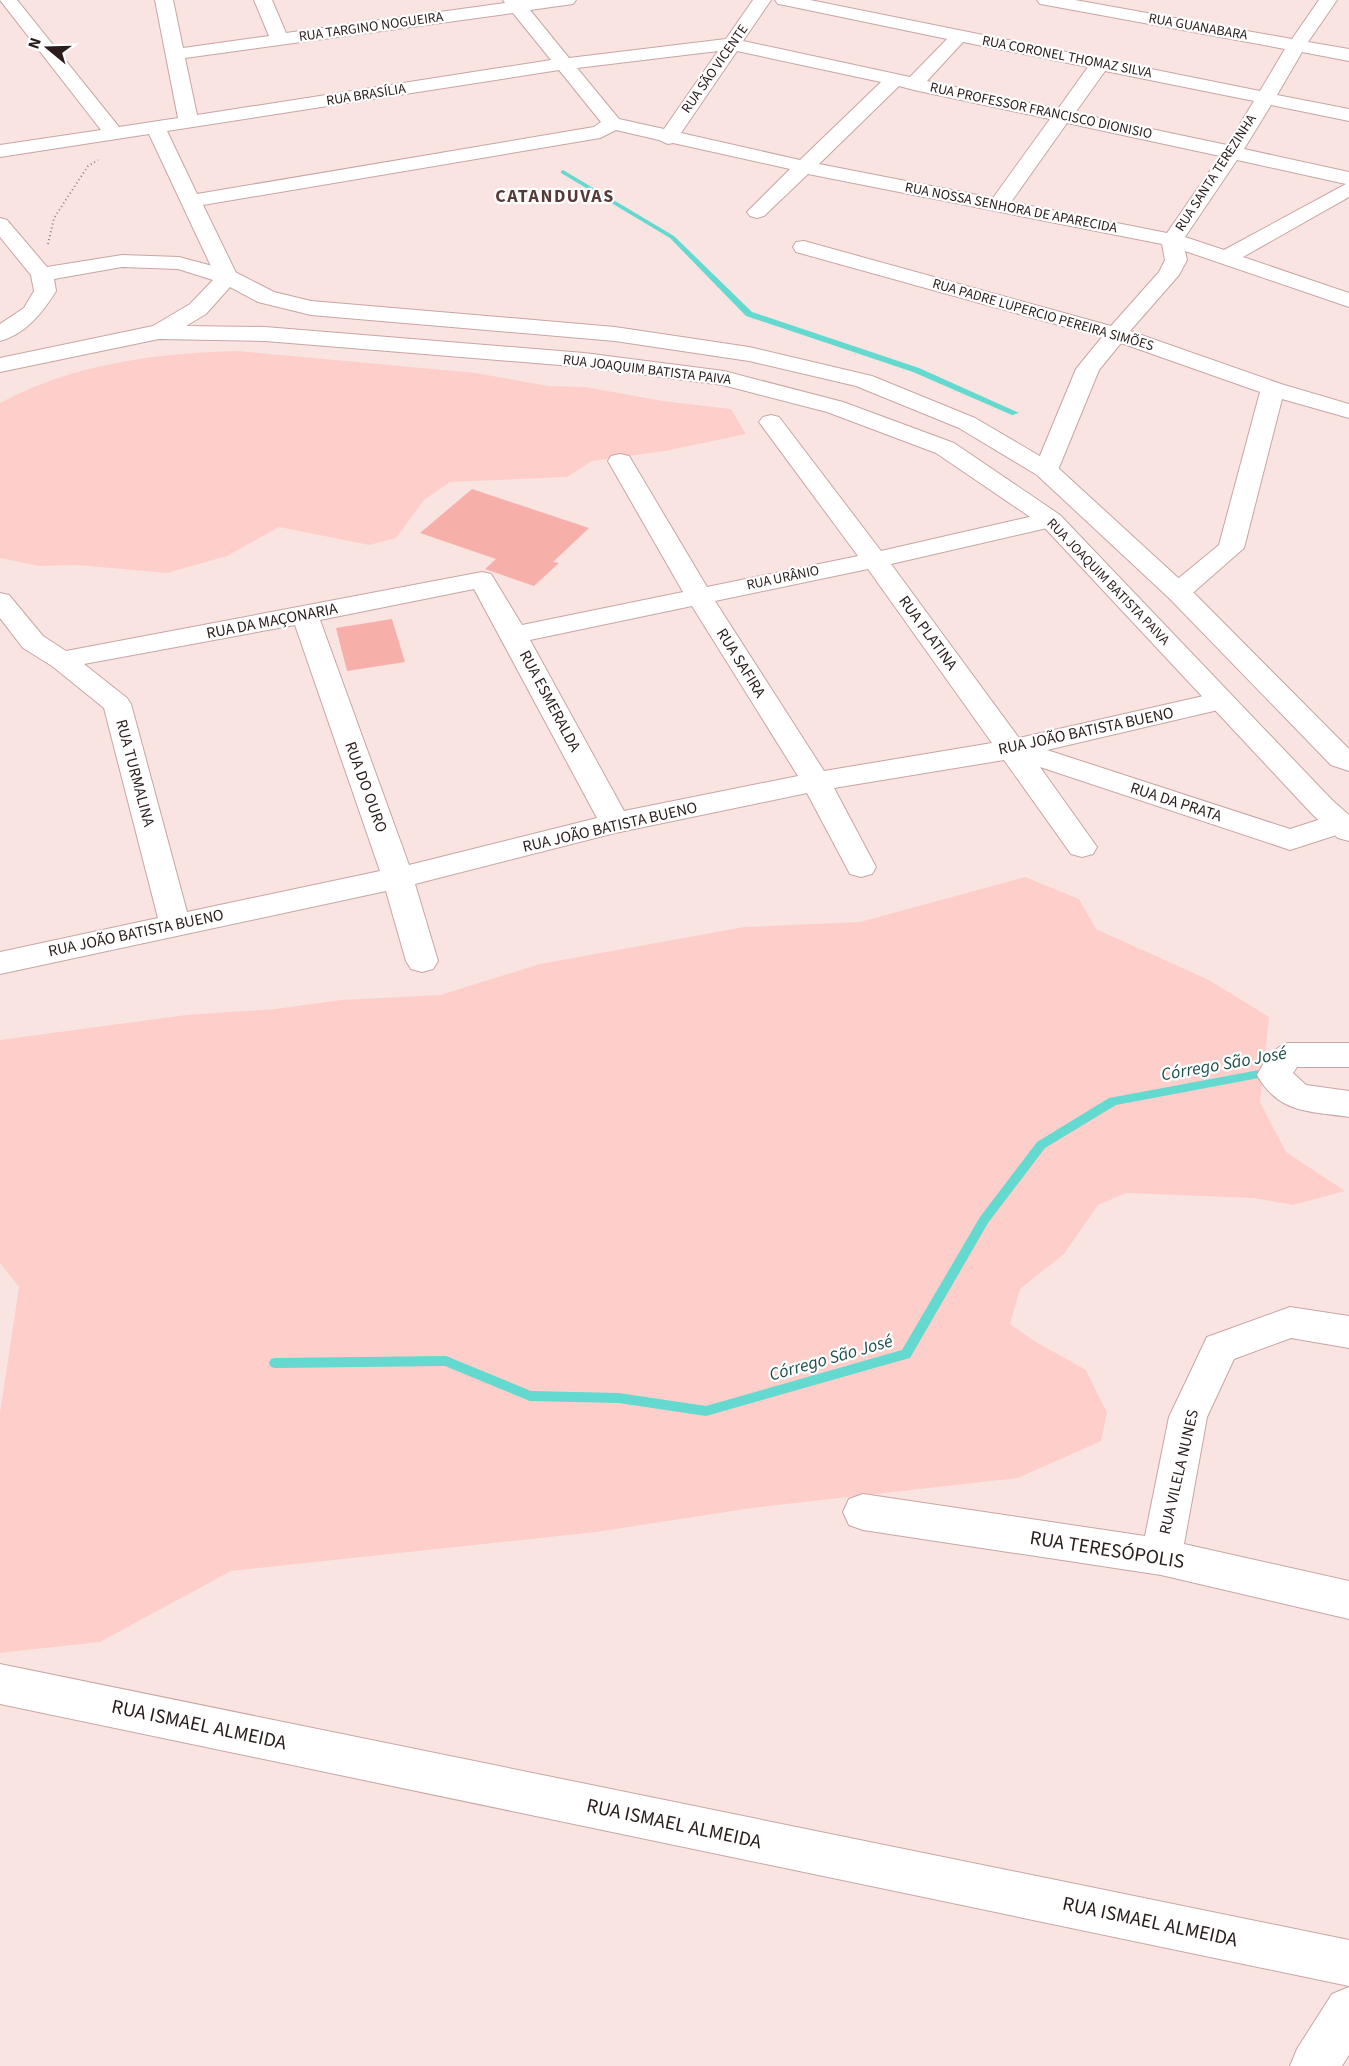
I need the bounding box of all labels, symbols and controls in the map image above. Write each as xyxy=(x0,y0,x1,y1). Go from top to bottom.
street label: RUA TARGINO NOGUEIRA xyxy=(297,7,445,47)
street label: RUA GUANABARA xyxy=(1147,8,1249,46)
north arrow xyxy=(18,18,78,78)
street label: RUA SÃO VICENTE xyxy=(677,20,753,118)
street label: RUA CORONEL THOMAZ SILVA xyxy=(980,31,1154,83)
text: N xyxy=(23,35,47,52)
street label: RUA PROFESSOR FRANCISCO DIONISIO xyxy=(928,78,1154,144)
street label: RUA BRASÍLIA xyxy=(325,79,408,111)
street label: RUA SANTA TEREZINHA xyxy=(1171,110,1262,235)
street label: RUA NOSSA SENHORA DE APARECIDA xyxy=(903,178,1119,238)
district label: CATANDUVAS xyxy=(495,184,615,209)
street label: RUA PADRE LUPERCIO PEREIRA SIMÕES xyxy=(930,274,1156,356)
street label: RUA JOAQUIM BATISTA PAIVA xyxy=(562,350,733,390)
street label: RUA JOAQUIM BATISTA PAIVA xyxy=(1042,514,1174,650)
street label: RUA URÂNIO xyxy=(745,561,821,595)
street label: RUA PLATINA xyxy=(893,591,963,675)
street label: RUA DA MAÇONARIA xyxy=(205,597,340,644)
street label: RUA SAFIRA xyxy=(711,624,771,702)
street label: RUA ESMERALDA xyxy=(514,646,586,756)
street label: RUA JOÃO BATISTA BUENO xyxy=(996,702,1176,760)
street label: RUA TURMALINA xyxy=(110,717,160,829)
street label: RUA DO OURO xyxy=(339,738,393,836)
street label: RUA DA PRATA xyxy=(1127,777,1225,827)
street label: RUA JOÃO BATISTA BUENO xyxy=(520,796,700,858)
street label: RUA JOÃO BATISTA BUENO xyxy=(46,904,226,962)
water label: Córrego São José xyxy=(1159,1041,1289,1087)
water label: Córrego São José xyxy=(766,1328,896,1388)
street label: RUA VILELA NUNES xyxy=(1154,1407,1204,1537)
street label: RUA TERESÓPOLIS xyxy=(1028,1524,1186,1576)
street label: RUA ISMAEL ALMEIDA xyxy=(109,1693,289,1757)
street label: RUA ISMAEL ALMEIDA xyxy=(584,1792,764,1856)
street label: RUA ISMAEL ALMEIDA xyxy=(1060,1890,1240,1954)

